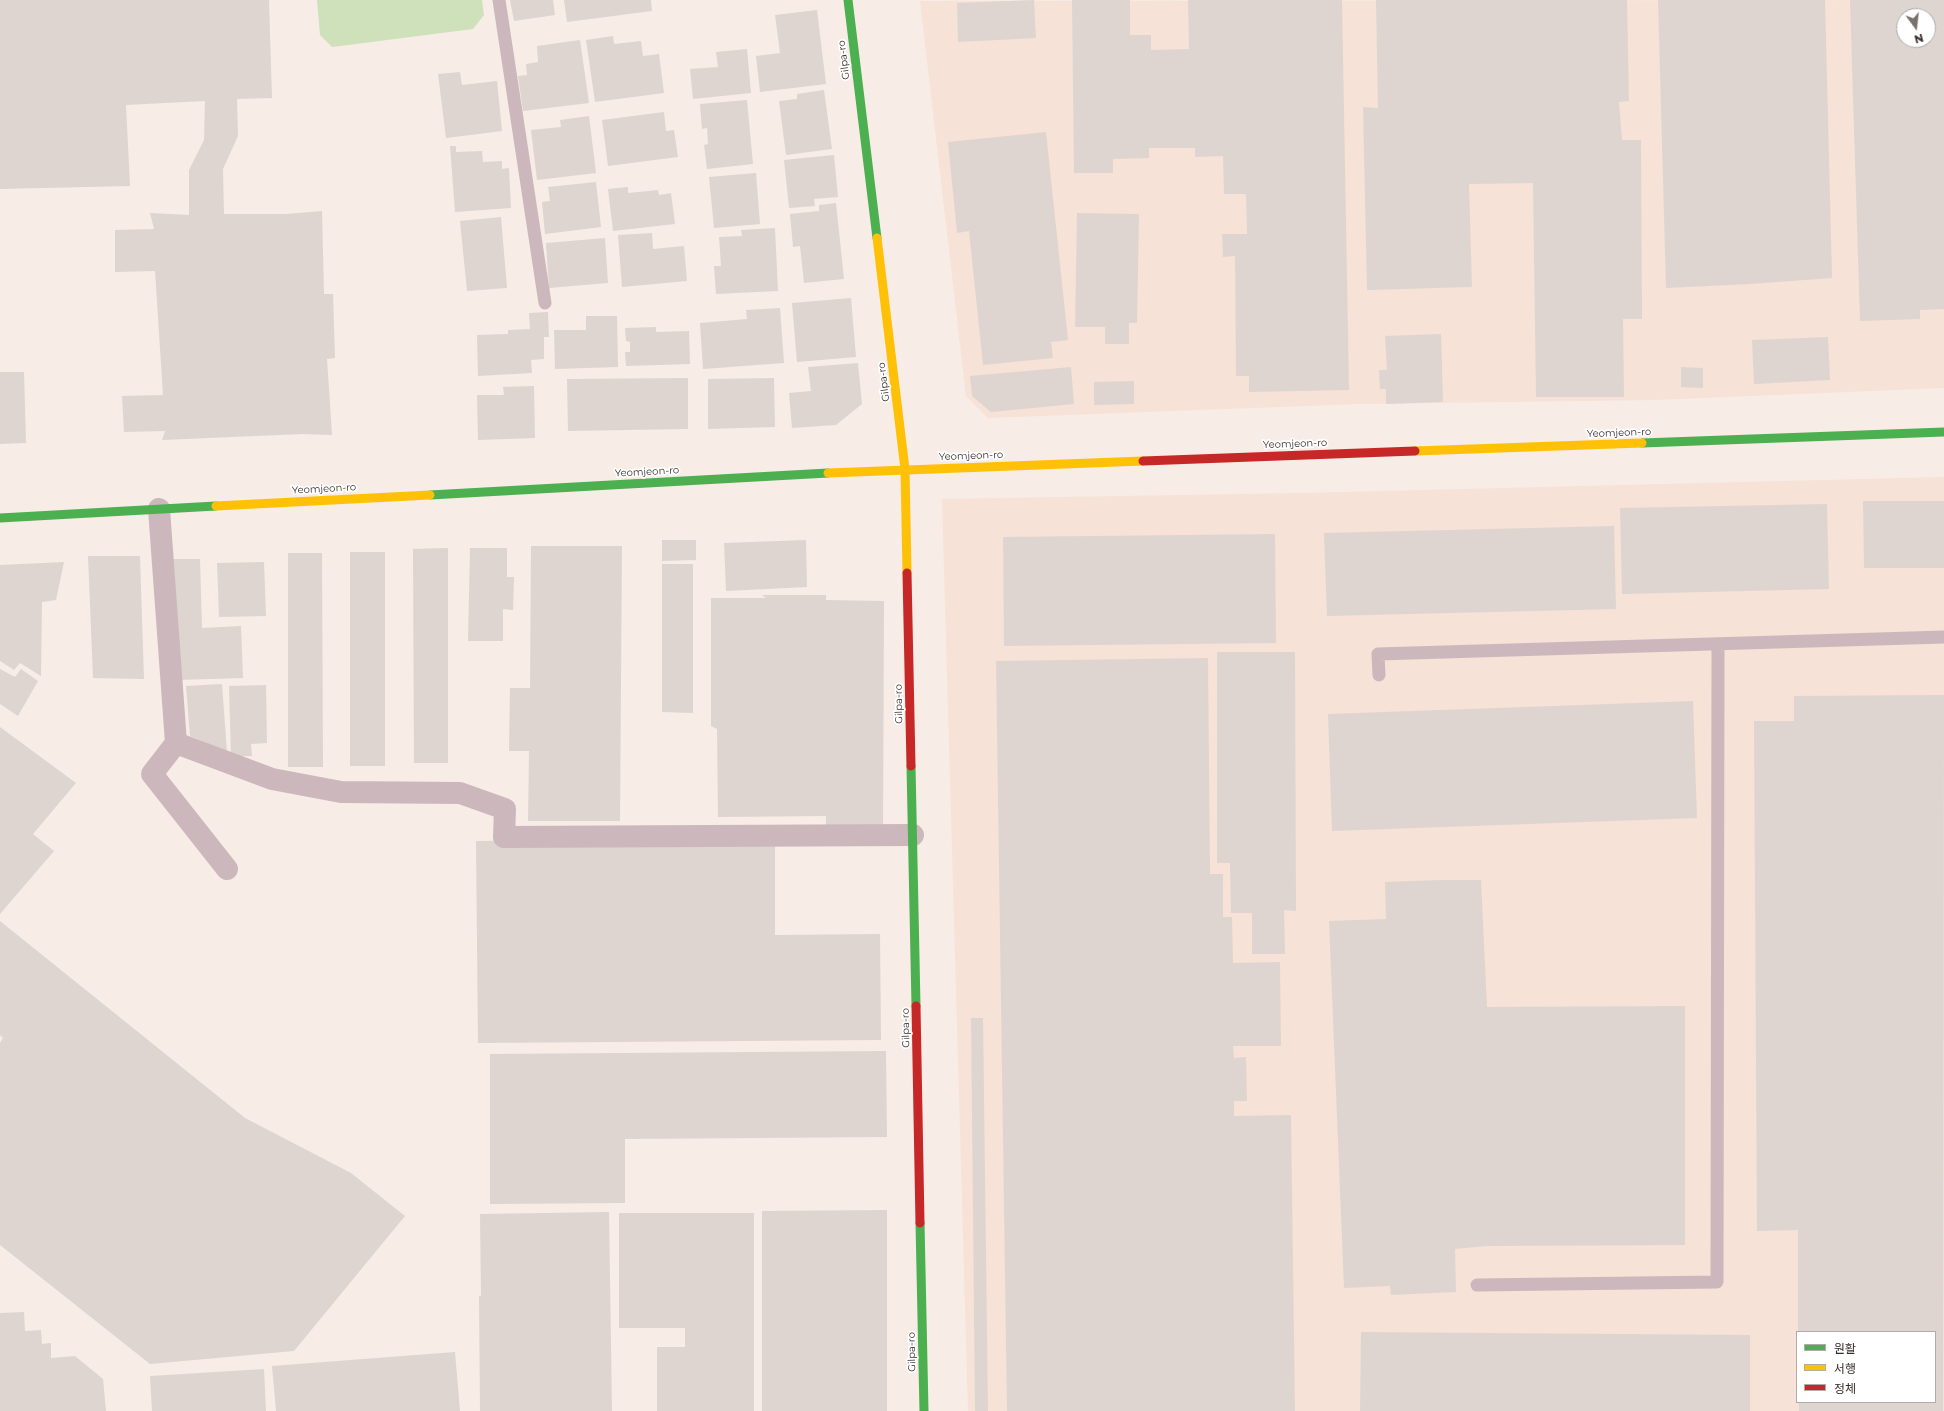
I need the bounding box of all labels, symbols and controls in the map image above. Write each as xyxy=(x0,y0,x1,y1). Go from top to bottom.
north arrow xyxy=(1896,8,1936,48)
text: N xyxy=(1913,31,1925,47)
street label: Gilpa-ro xyxy=(836,40,852,80)
street label: Gilpa-ro xyxy=(876,362,892,402)
street label: Yeomjeon-ro xyxy=(1587,426,1651,440)
street label: Yeomjeon-ro xyxy=(1263,437,1327,451)
street label: Yeomjeon-ro xyxy=(939,449,1003,463)
street label: Yeomjeon-ro xyxy=(615,464,679,480)
street label: Yeomjeon-ro xyxy=(292,481,356,497)
street label: Gilpa-ro xyxy=(893,684,905,724)
street label: Gilpa-ro xyxy=(900,1008,912,1048)
legend xyxy=(1796,1331,1936,1403)
street label: Gilpa-ro xyxy=(906,1332,918,1372)
text: 원활 xyxy=(1834,1341,1856,1356)
text: 서행 xyxy=(1834,1361,1856,1376)
text: 정체 xyxy=(1834,1381,1856,1396)

